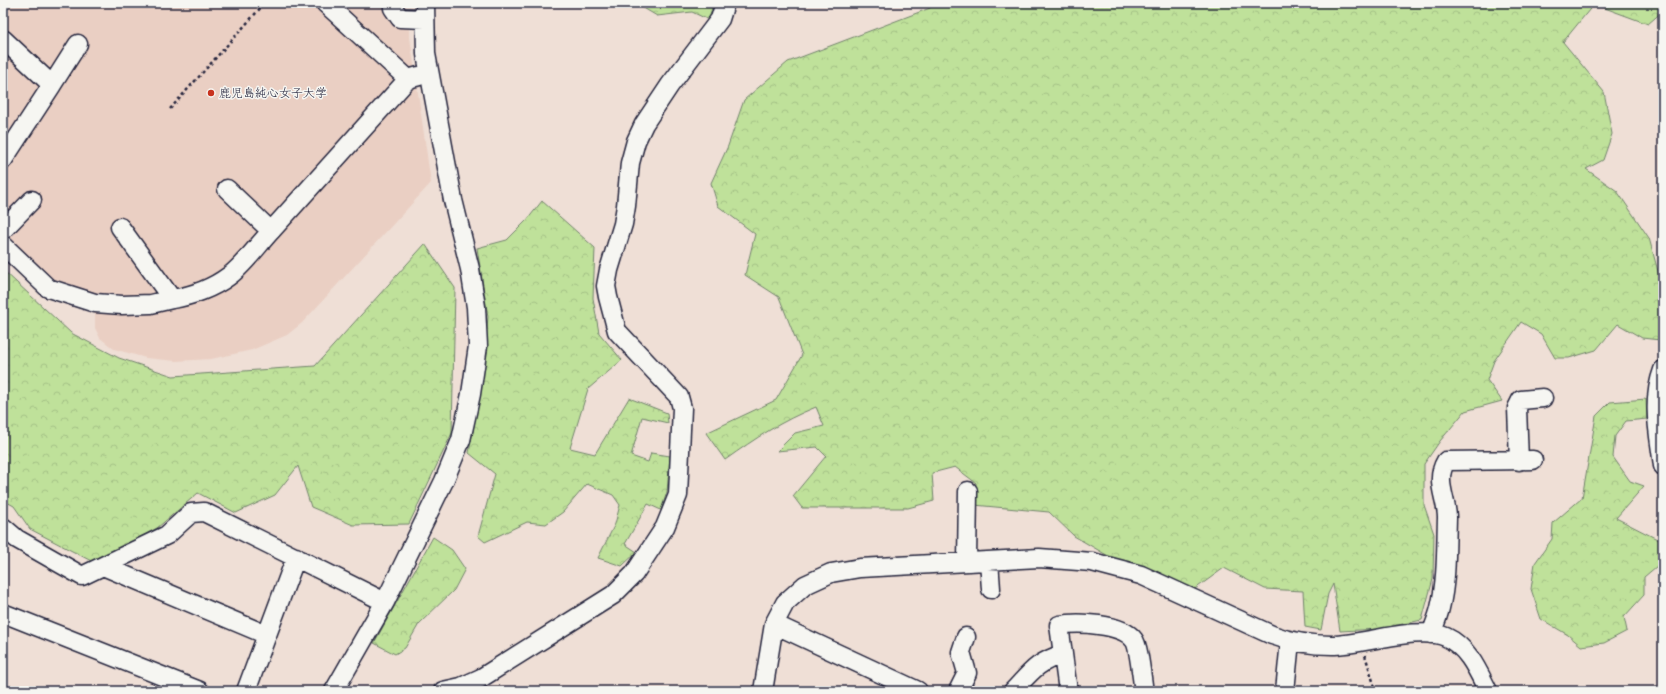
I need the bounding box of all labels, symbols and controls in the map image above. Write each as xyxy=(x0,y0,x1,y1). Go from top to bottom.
place label: 鹿児島純心女子大学 xyxy=(219,85,327,101)
marker: 鹿児島純心女子大学 xyxy=(206,88,216,98)

